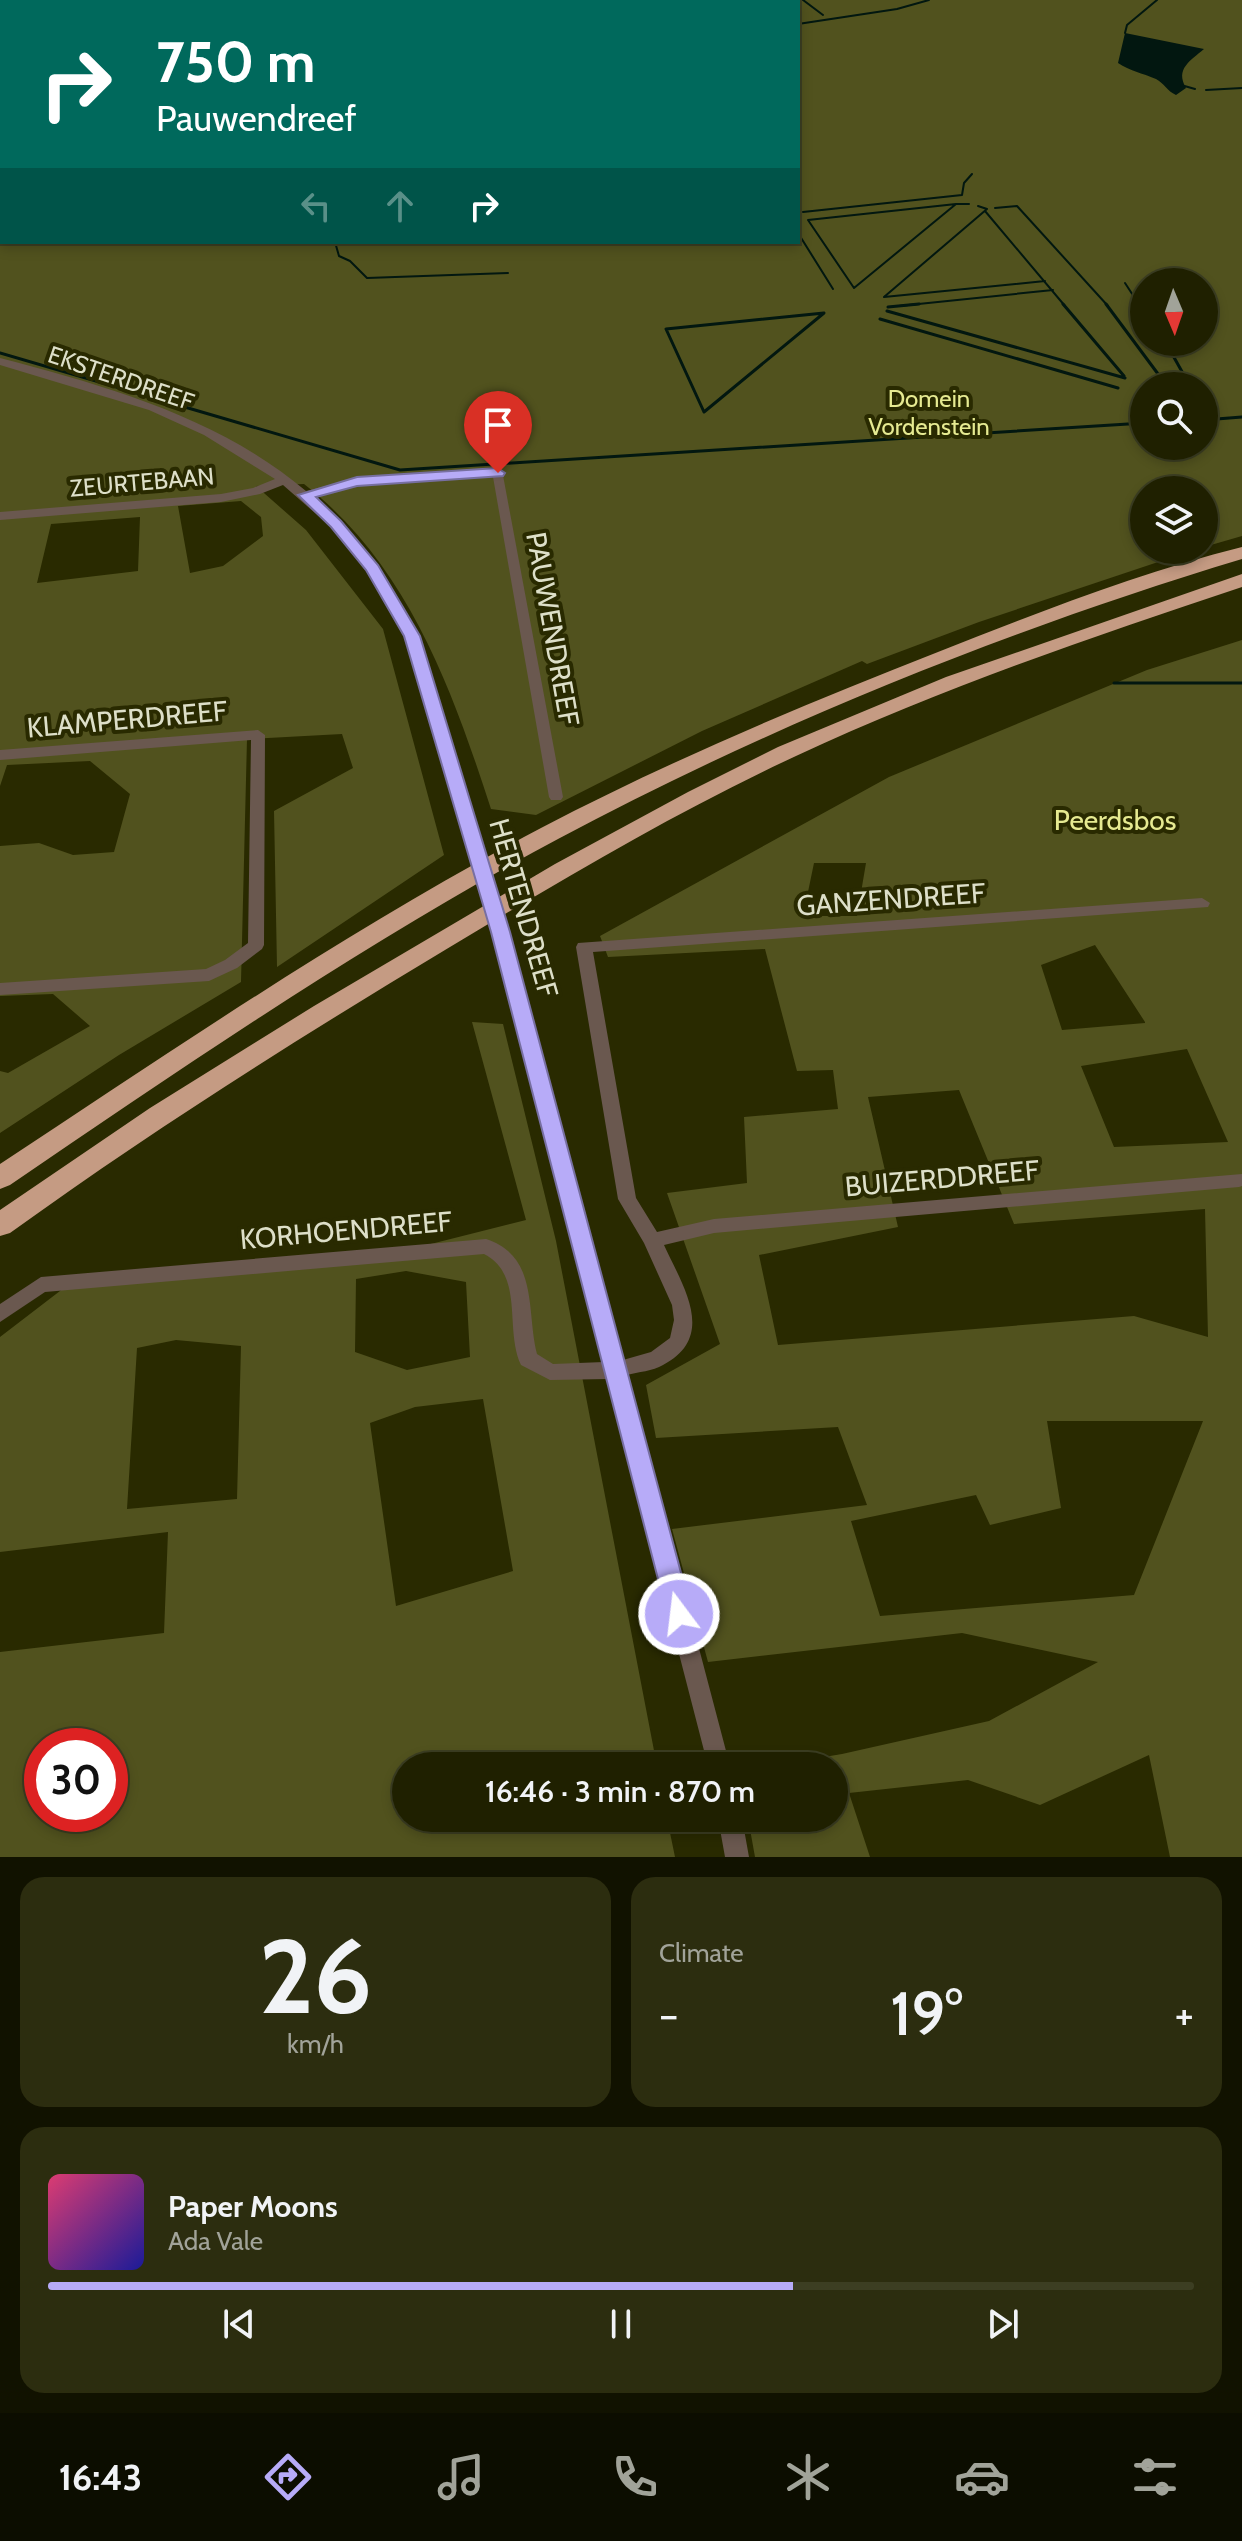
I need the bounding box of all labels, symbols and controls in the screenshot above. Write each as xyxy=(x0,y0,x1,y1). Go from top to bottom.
text: 750 m xyxy=(156,28,315,96)
icon: right xyxy=(24,32,128,136)
text: Pauwendreef xyxy=(156,96,356,140)
icon: left xyxy=(294,184,338,228)
icon: ahead xyxy=(378,184,422,228)
icon: right xyxy=(462,184,506,228)
north arrow xyxy=(1130,268,1218,356)
map controls xyxy=(1130,268,1218,564)
street label: EKSTERDREEF xyxy=(44,339,198,417)
button: search xyxy=(1130,372,1218,460)
park label: Domein Vordenstein xyxy=(868,384,990,441)
pin xyxy=(464,391,532,473)
icon: arrive xyxy=(476,403,520,447)
street label: ZEURTEBAAN xyxy=(69,461,215,503)
button: layers xyxy=(1130,476,1218,564)
street label: PAUWENDREEF xyxy=(519,529,587,729)
street label: KLAMPERDREEF xyxy=(25,693,229,745)
park label: Peerdsbos xyxy=(1054,803,1176,837)
street label: HERTENDREEF xyxy=(482,814,566,1002)
street label: GANZENDREEF xyxy=(795,875,987,923)
street label: BUIZERDDREEF xyxy=(843,1153,1041,1203)
street label: KORHOENDREEF xyxy=(238,1204,454,1256)
position arrow xyxy=(637,1572,721,1656)
speed limit sign: 30 xyxy=(24,1728,128,1832)
text: 16:46 · 3 min · 870 m xyxy=(485,1773,755,1810)
text: 26 xyxy=(259,1913,372,2039)
text: Climate xyxy=(659,1937,744,1969)
text: 19° xyxy=(890,1977,963,2050)
text: − xyxy=(659,1988,678,2041)
text: + xyxy=(1175,1988,1194,2041)
text: km/h xyxy=(287,2028,344,2060)
text: Paper Moons xyxy=(168,2188,338,2225)
text: Ada Vale xyxy=(168,2225,263,2257)
icon: previous xyxy=(217,2302,261,2346)
icon: pause xyxy=(599,2302,643,2346)
icon: next xyxy=(981,2302,1025,2346)
icon: directions xyxy=(260,2449,316,2505)
icon: music xyxy=(433,2449,489,2505)
icon: phone xyxy=(607,2449,663,2505)
icon: climate xyxy=(780,2449,836,2505)
icon: car xyxy=(954,2449,1010,2505)
icon: filters xyxy=(1127,2449,1183,2505)
text: 16:43 xyxy=(59,2455,142,2499)

